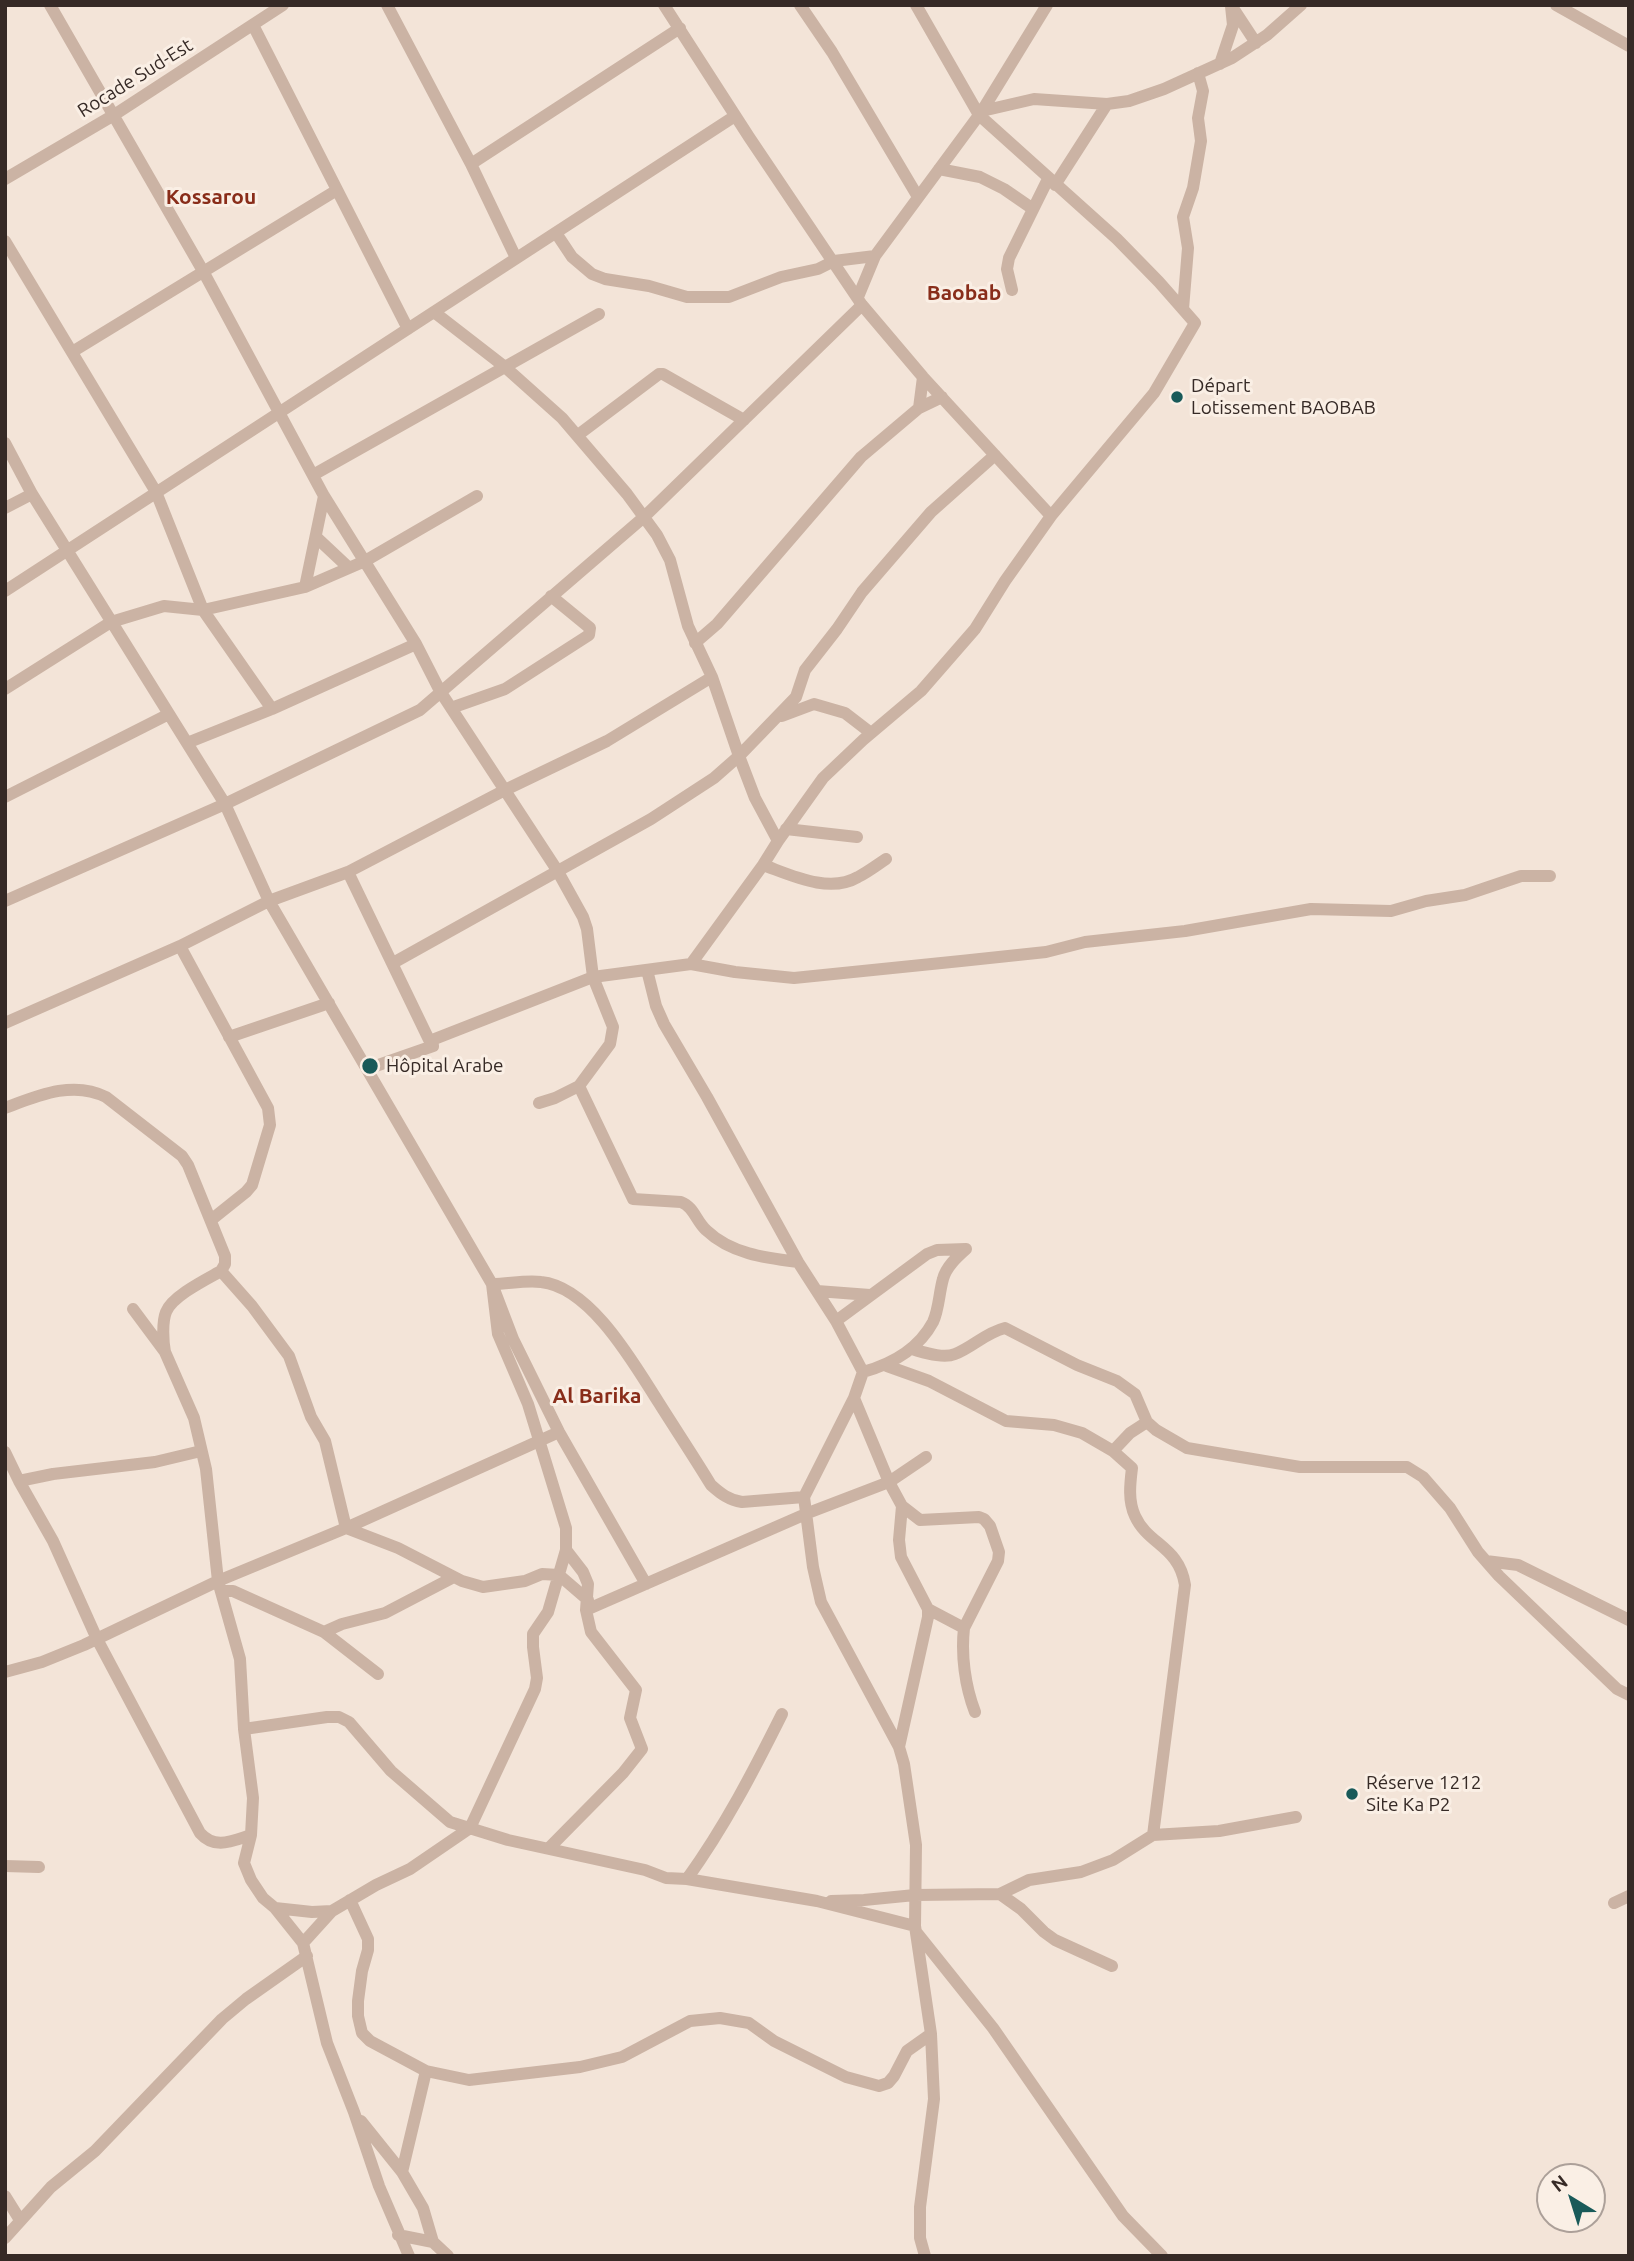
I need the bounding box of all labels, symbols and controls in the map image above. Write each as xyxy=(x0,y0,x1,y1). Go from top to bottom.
street label: Rocade Sud-Est xyxy=(73,34,197,122)
district label: Kossarou xyxy=(166,184,256,210)
district label: Baobab xyxy=(927,280,1001,306)
place label: Départ Lotissement BAOBAB xyxy=(1191,375,1376,419)
marker: Départ Lotissement BAOBAB xyxy=(1169,389,1185,405)
place label: Hôpital Arabe xyxy=(386,1055,504,1077)
marker: Hôpital Arabe xyxy=(360,1056,380,1076)
district label: Al Barika xyxy=(553,1383,641,1409)
place label: Réserve 1212 Site Ka P2 xyxy=(1366,1772,1482,1816)
marker: Réserve 1212 Site Ka P2 xyxy=(1344,1786,1360,1802)
north arrow xyxy=(1536,2163,1606,2233)
text: N xyxy=(1547,2170,1572,2196)

